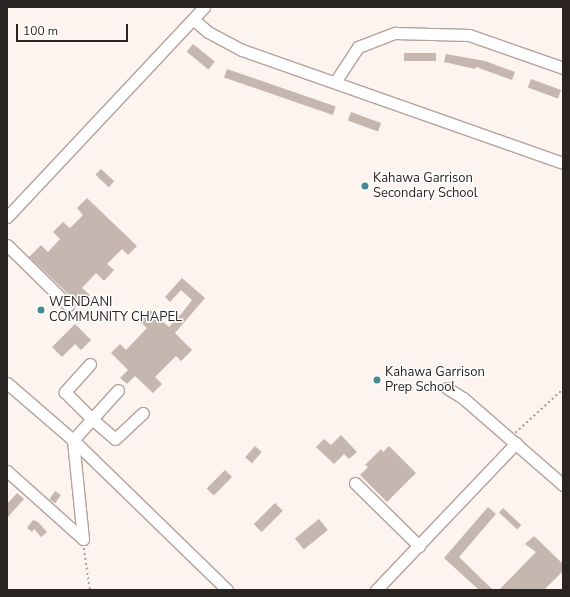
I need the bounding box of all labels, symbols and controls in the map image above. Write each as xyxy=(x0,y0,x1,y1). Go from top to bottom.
scale bar xyxy=(18,16,130,42)
text: 100 m xyxy=(23,23,58,39)
place label: Kahawa Garrison Secondary School xyxy=(373,171,478,202)
marker: Kahawa Garrison Secondary School xyxy=(360,181,370,191)
place label: WENDANI COMMUNITY CHAPEL xyxy=(49,295,182,326)
marker: WENDANI COMMUNITY CHAPEL xyxy=(36,305,46,315)
place label: Kahawa Garrison Prep School xyxy=(385,365,485,396)
marker: Kahawa Garrison Prep School xyxy=(372,375,382,385)

